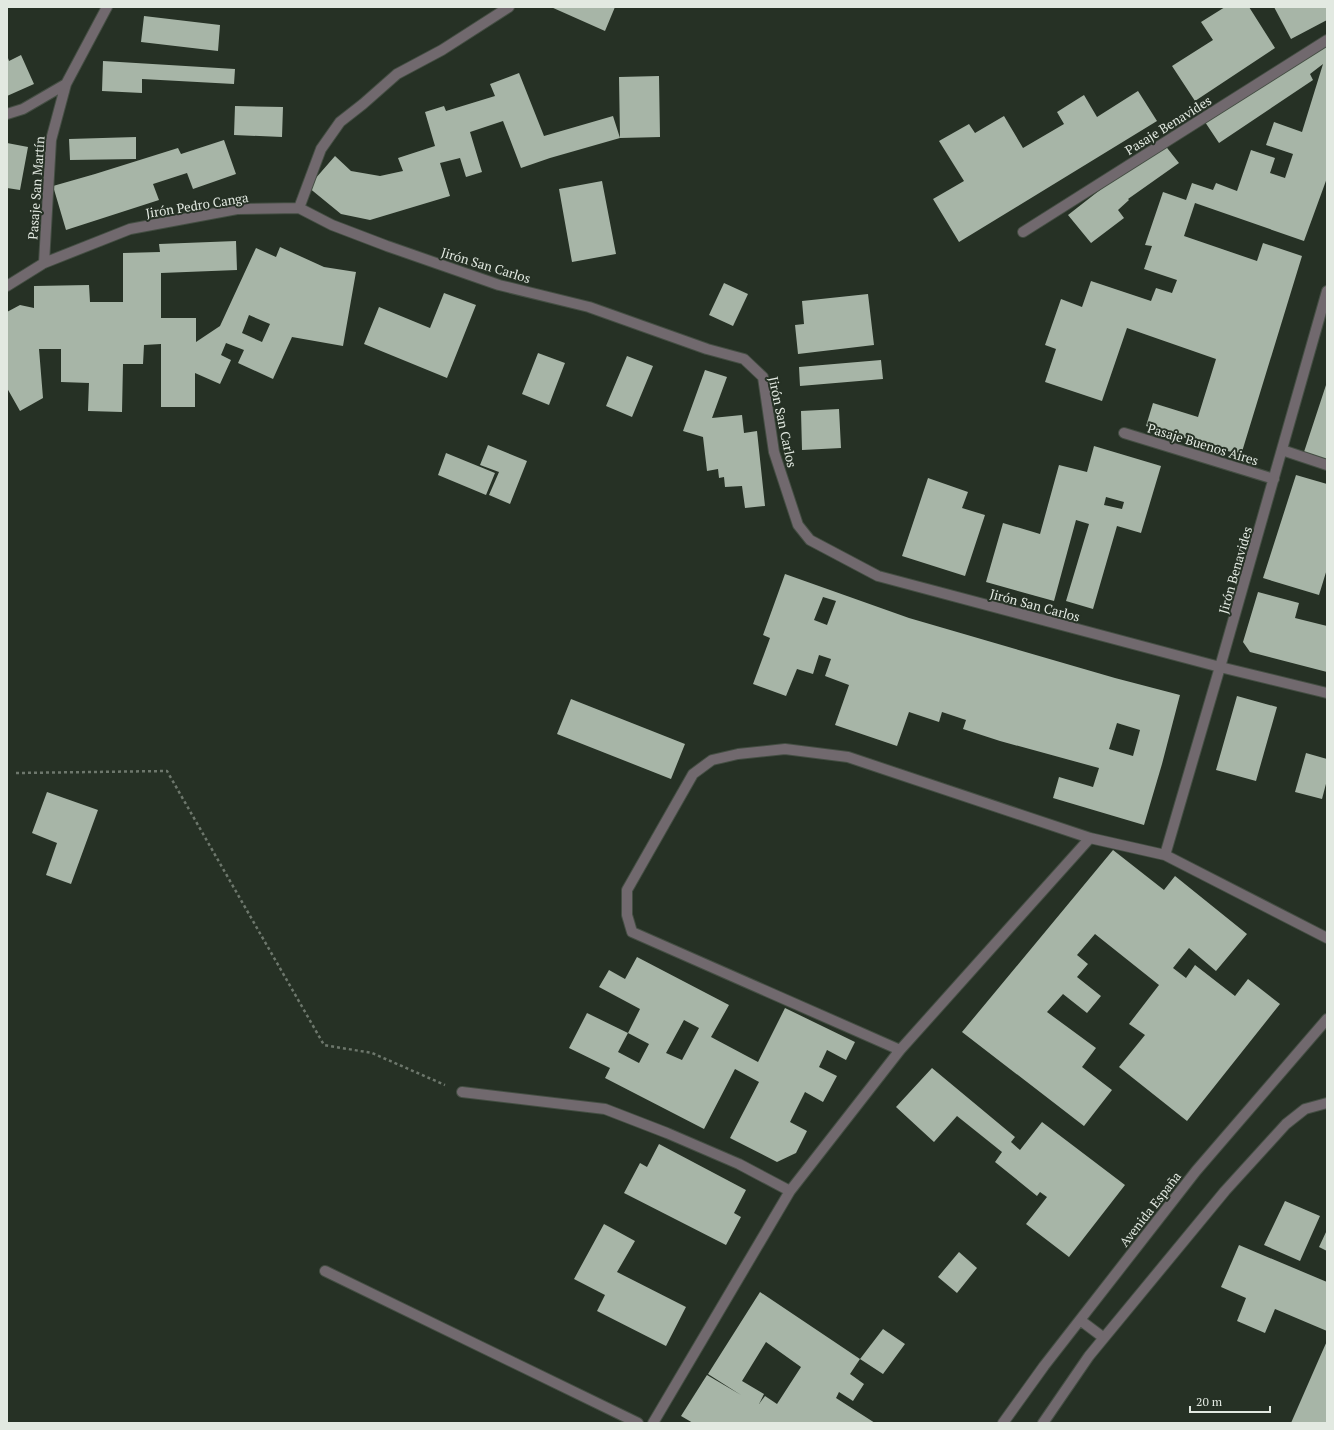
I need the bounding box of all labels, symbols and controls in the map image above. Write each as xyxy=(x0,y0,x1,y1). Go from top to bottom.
street label: Pasaje Benavides xyxy=(1121,91,1215,159)
street label: Pasaje San Martín xyxy=(23,135,49,240)
street label: Jirón Pedro Canga xyxy=(144,188,250,222)
street label: Jirón San Carlos xyxy=(439,243,533,287)
street label: Jirón San Carlos xyxy=(765,375,801,469)
street label: Pasaje Buenos Aires xyxy=(1145,419,1261,469)
street label: Jirón Benavides xyxy=(1214,524,1256,616)
street label: Jirón San Carlos xyxy=(988,584,1082,626)
street label: Avenida España xyxy=(1115,1167,1185,1250)
scale bar xyxy=(1190,1388,1270,1414)
text: 20 m xyxy=(1196,1394,1223,1409)

